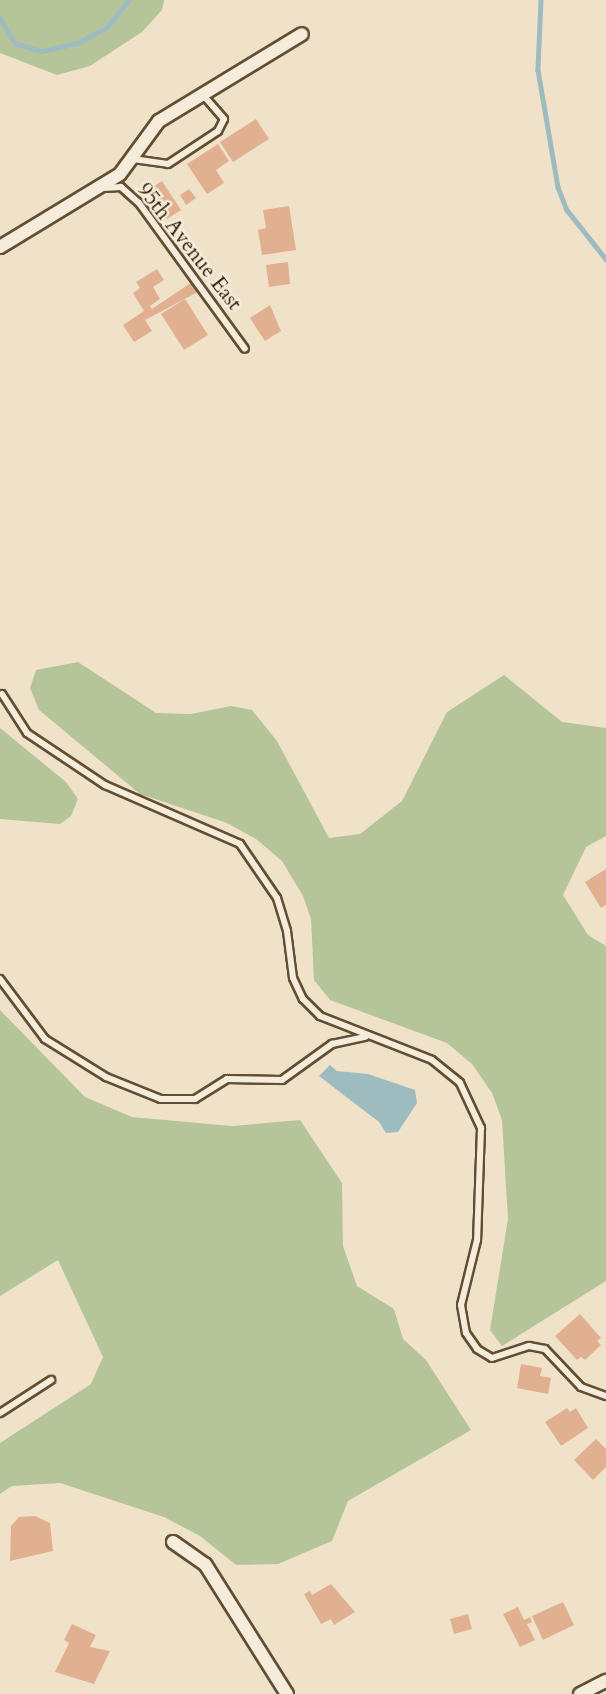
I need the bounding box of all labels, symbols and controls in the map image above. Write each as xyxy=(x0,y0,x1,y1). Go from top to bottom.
street label: 95th Avenue East xyxy=(131,178,247,316)

